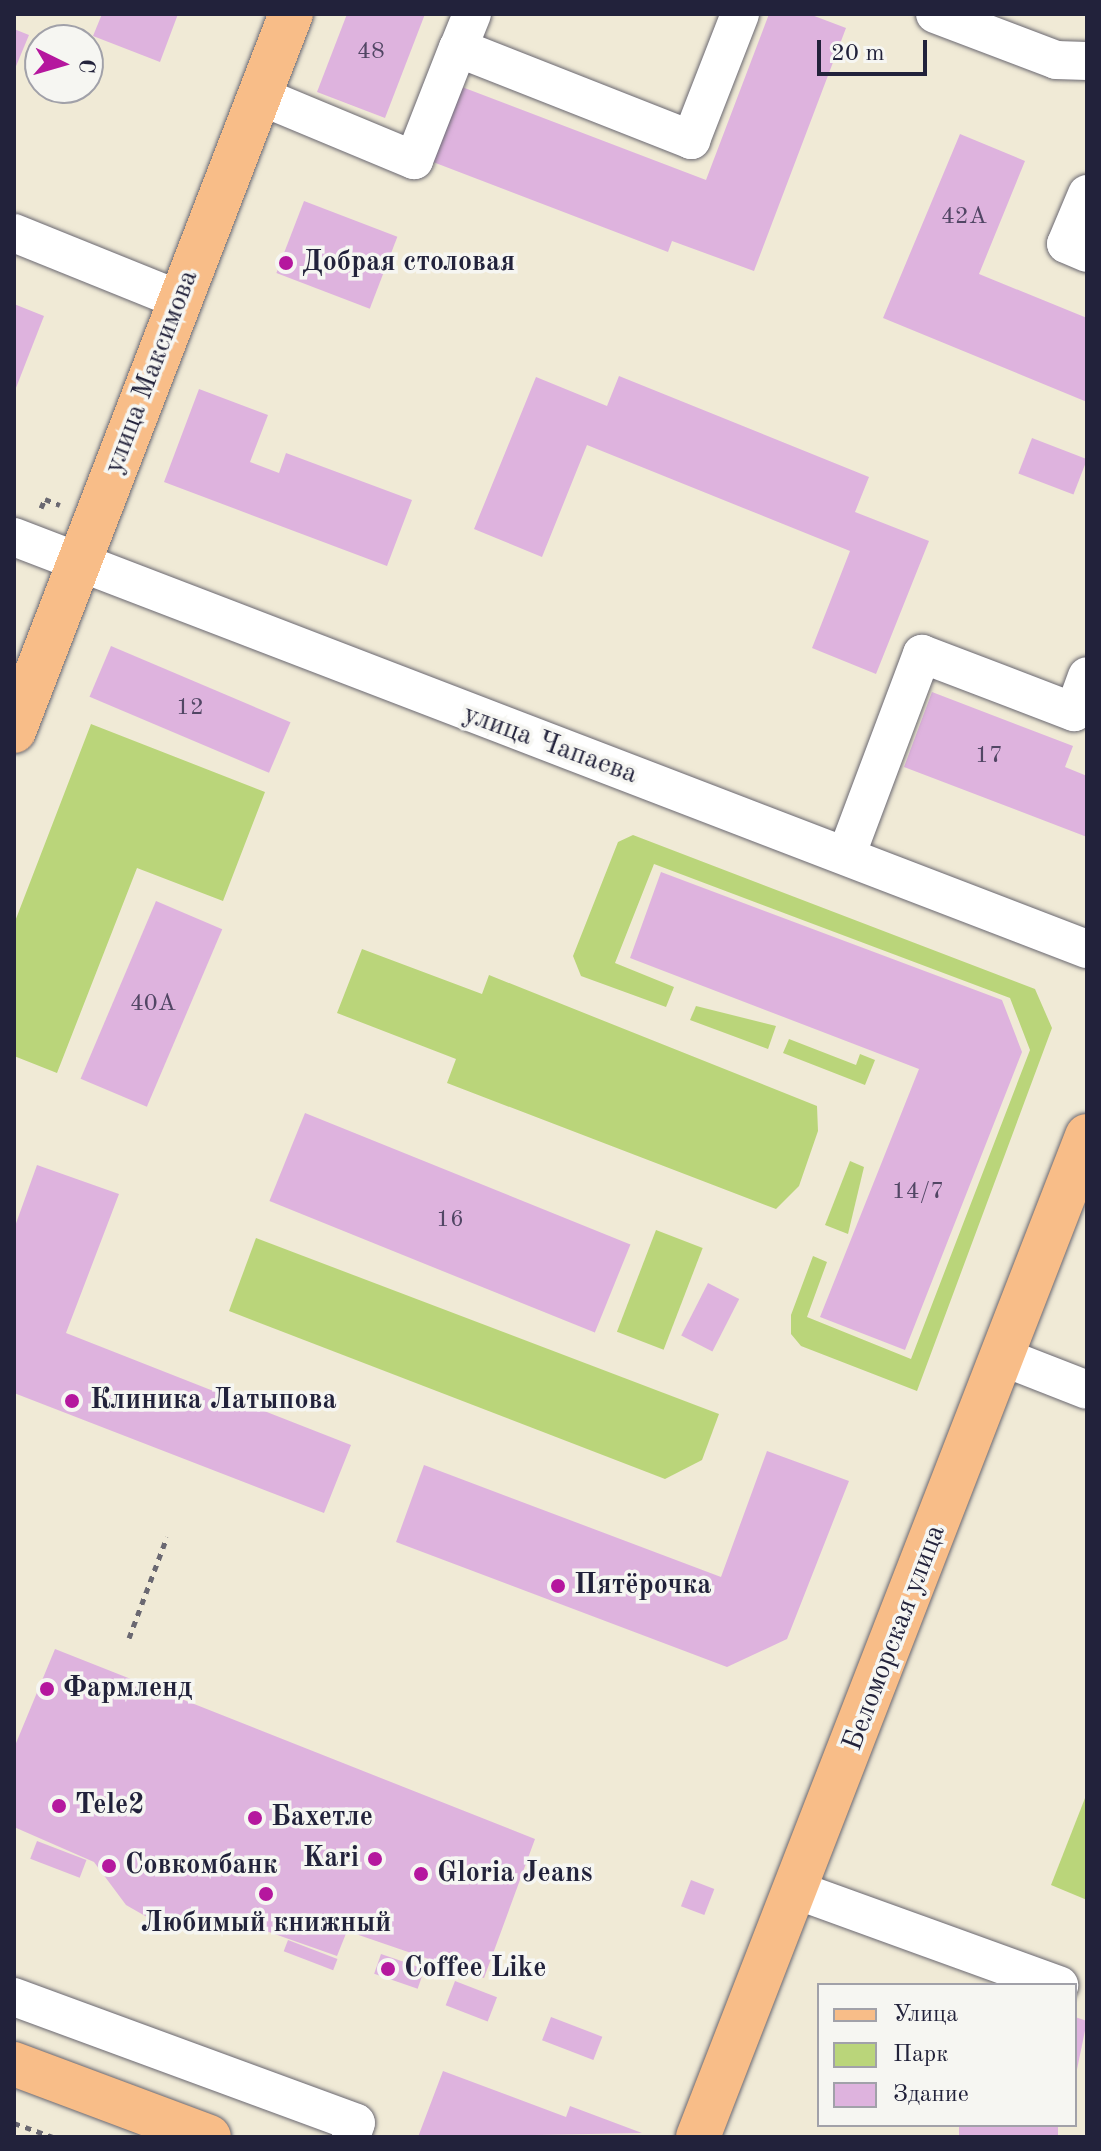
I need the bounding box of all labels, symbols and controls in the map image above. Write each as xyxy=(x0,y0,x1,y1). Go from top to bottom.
north arrow xyxy=(24,24,104,104)
scale bar xyxy=(821,24,931,74)
house number: 48 xyxy=(357,39,385,67)
text: 20 m xyxy=(831,42,885,66)
text: С xyxy=(74,58,98,74)
house number: 42А xyxy=(941,204,987,232)
place label: Добрая столовая xyxy=(302,246,515,280)
marker: Добрая столовая xyxy=(277,254,295,272)
street label: улица Максимова xyxy=(98,265,206,479)
house number: 12 xyxy=(176,695,204,723)
street label: улица Чапаева xyxy=(458,698,642,792)
house number: 17 xyxy=(975,743,1003,771)
house number: 40А xyxy=(130,991,176,1019)
house number: 14/7 xyxy=(892,1179,944,1207)
house number: 16 xyxy=(436,1207,464,1235)
place label: Клиника Латыпова xyxy=(90,1384,337,1418)
marker: Клиника Латыпова xyxy=(61,1390,83,1412)
street label: Беломорская улица xyxy=(836,1520,954,1756)
place label: Пятёрочка xyxy=(574,1569,711,1603)
marker: Пятёрочка xyxy=(549,1577,567,1595)
place label: Фармленд xyxy=(63,1672,192,1706)
marker: Фармленд xyxy=(38,1680,56,1698)
place label: Tele2 xyxy=(75,1789,145,1823)
marker: Tele2 xyxy=(50,1797,68,1815)
place label: Бахетле xyxy=(271,1801,373,1835)
marker: Бахетле xyxy=(246,1809,264,1827)
place label: Kari xyxy=(303,1842,359,1876)
place label: Совкомбанк xyxy=(125,1849,277,1883)
marker: Kari xyxy=(366,1850,384,1868)
marker: Совкомбанк xyxy=(100,1857,118,1875)
place label: Gloria Jeans xyxy=(437,1857,593,1891)
marker: Gloria Jeans xyxy=(412,1865,430,1883)
marker: Любимый книжный xyxy=(257,1885,275,1903)
place label: Любимый книжный xyxy=(141,1907,391,1941)
place label: Coffee Like xyxy=(404,1952,546,1986)
marker: Coffee Like xyxy=(379,1960,397,1978)
legend xyxy=(817,1983,1077,2127)
text: Улица xyxy=(893,2003,958,2027)
text: Парк xyxy=(893,2043,948,2067)
text: Здание xyxy=(893,2083,969,2107)

